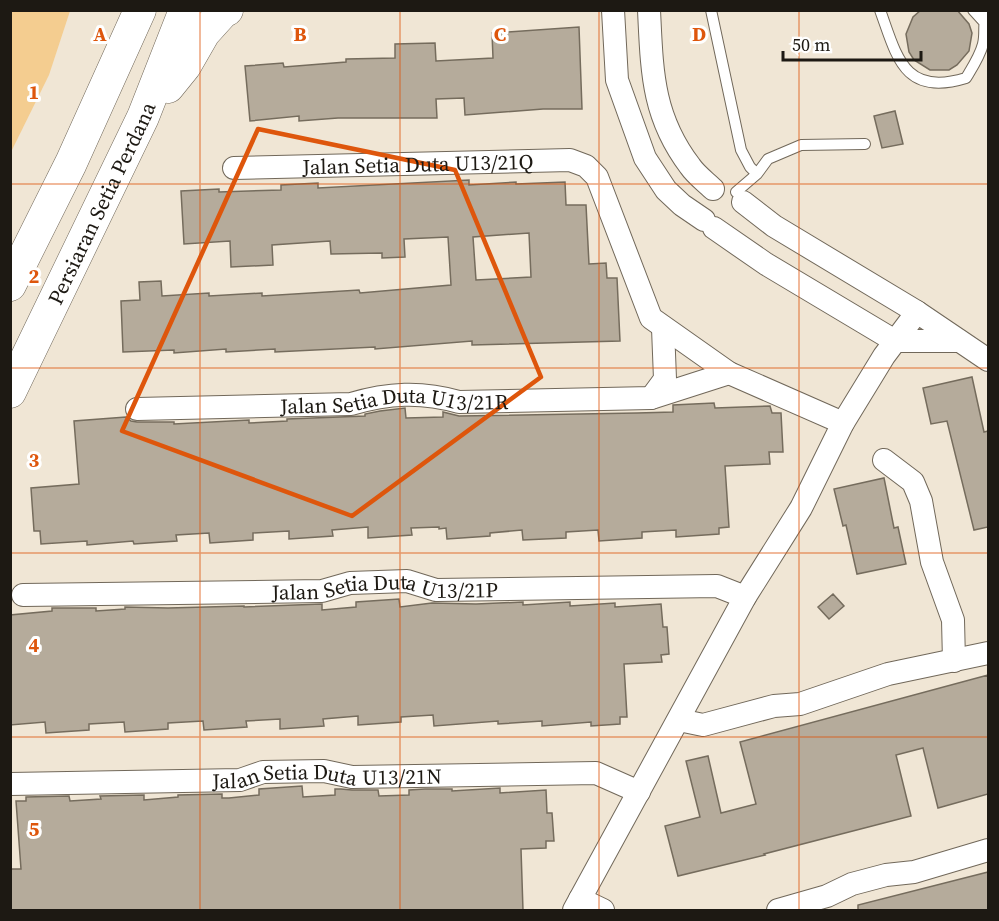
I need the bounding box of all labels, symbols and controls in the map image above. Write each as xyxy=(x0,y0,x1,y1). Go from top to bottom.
text: A xyxy=(93,20,107,48)
text: B xyxy=(293,20,307,48)
text: C xyxy=(494,20,506,48)
text: D xyxy=(692,20,706,48)
scale bar xyxy=(783,24,921,62)
text: 50 m xyxy=(792,32,830,57)
text: 1 xyxy=(29,78,39,106)
street label: Persiaran Setia Perdana xyxy=(40,97,162,309)
street label: Jalan Setia Duta U13/21Q xyxy=(301,146,534,181)
text: 2 xyxy=(29,262,40,290)
street label: Jalan Setia Duta U13/21R xyxy=(279,380,509,420)
text: 3 xyxy=(29,446,40,474)
street label: Jalan Setia Duta U13/21P xyxy=(270,567,498,606)
text: 4 xyxy=(29,631,40,659)
street label: Jalan Setia Duta U13/21N xyxy=(211,756,442,795)
text: 5 xyxy=(29,815,40,843)

